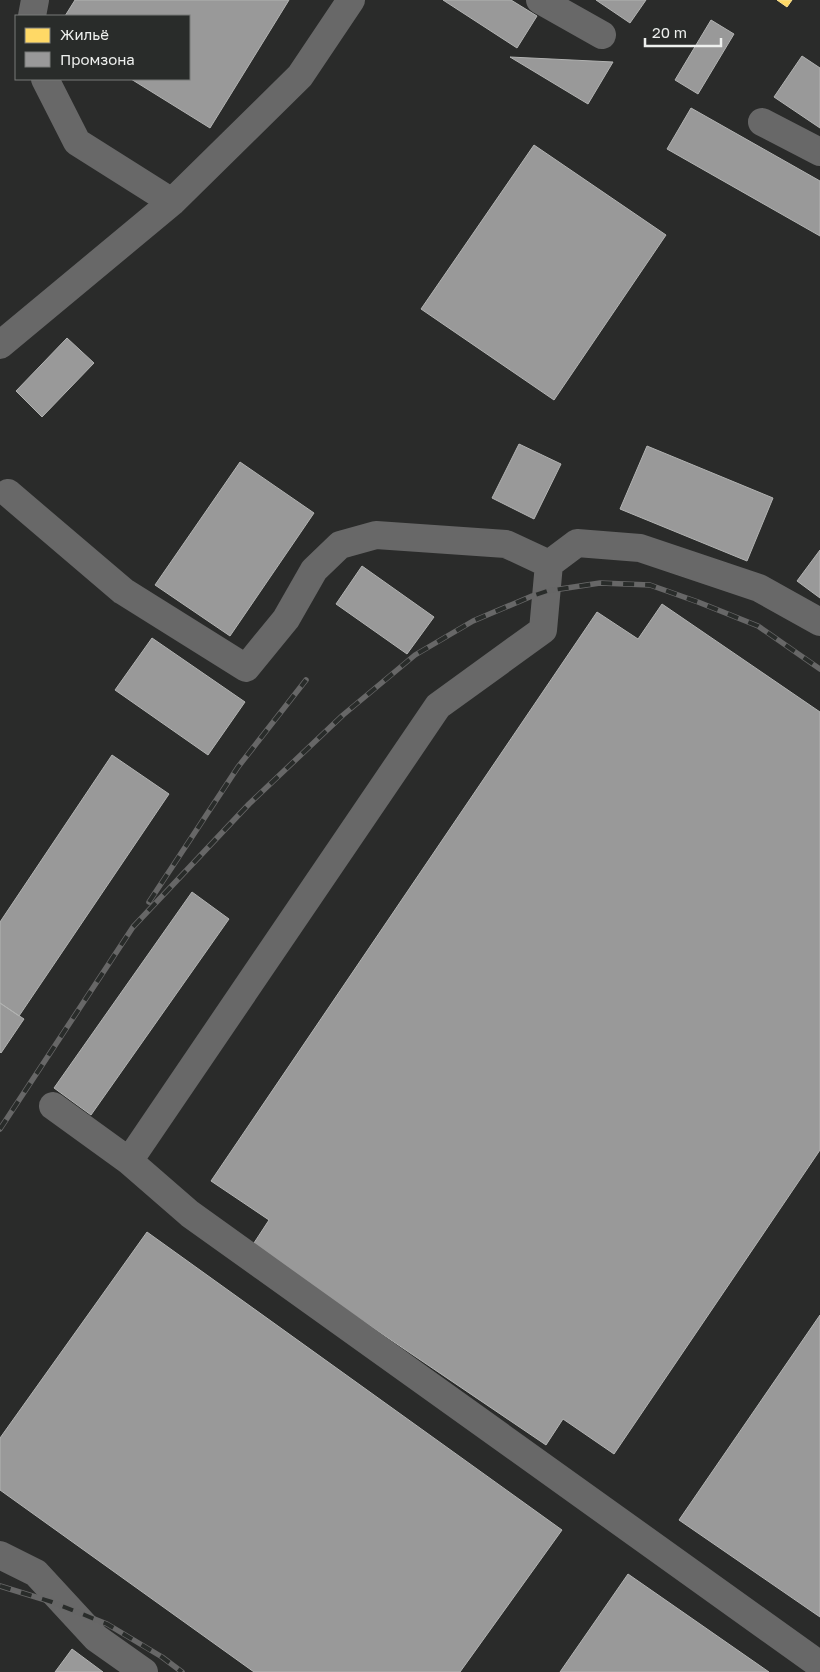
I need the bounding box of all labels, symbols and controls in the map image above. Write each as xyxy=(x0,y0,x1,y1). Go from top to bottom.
legend xyxy=(15,15,190,80)
scale bar xyxy=(645,15,721,47)
text: 20 m xyxy=(652,23,687,41)
text: Жильё xyxy=(60,25,109,43)
text: Промзона xyxy=(60,50,135,68)

